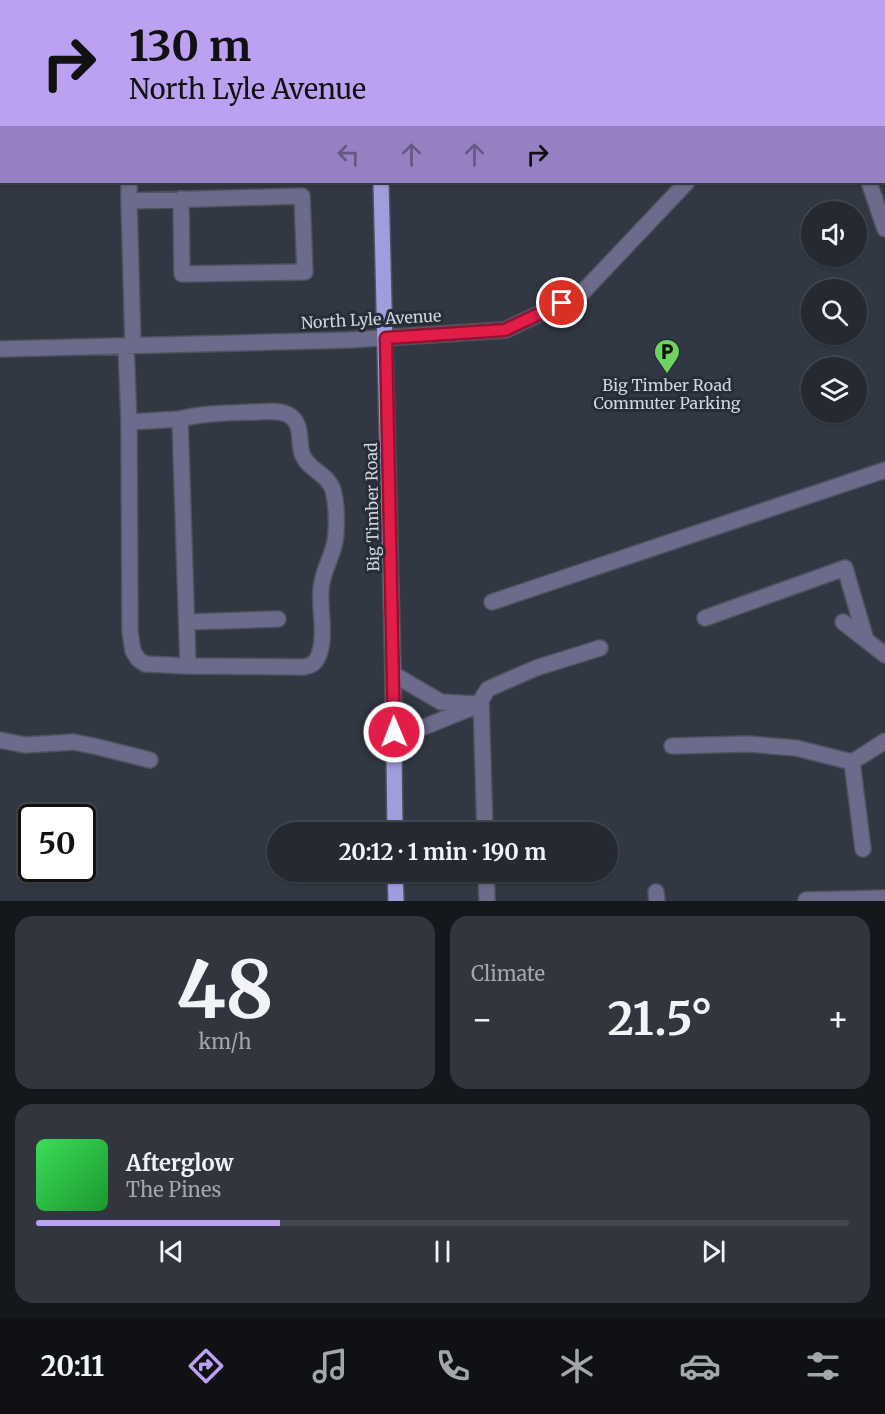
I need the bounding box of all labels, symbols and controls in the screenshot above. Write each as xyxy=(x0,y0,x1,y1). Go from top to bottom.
text: 130 m xyxy=(129,20,251,72)
icon: right xyxy=(30,24,108,102)
text: North Lyle Avenue xyxy=(129,72,366,106)
icon: left xyxy=(332,138,365,171)
icon: ahead xyxy=(395,138,428,171)
icon: ahead xyxy=(458,138,491,171)
icon: right xyxy=(521,138,554,171)
map controls xyxy=(801,201,867,423)
button: sound xyxy=(801,201,867,267)
pin xyxy=(536,277,587,328)
button: search xyxy=(801,279,867,345)
icon: arrive xyxy=(545,286,578,319)
street label: North Lyle Avenue xyxy=(300,305,442,333)
parking icon: Big Timber Road Commuter Parking xyxy=(652,337,682,375)
button: layers xyxy=(801,357,867,423)
place label: Big Timber Road Commuter Parking xyxy=(593,375,741,413)
street label: Big Timber Road xyxy=(361,442,383,572)
position arrow xyxy=(362,700,426,764)
speed limit sign: 50 xyxy=(18,804,96,882)
text: 20:12 · 1 min · 190 m xyxy=(339,838,546,866)
text: 48 xyxy=(176,941,274,1039)
text: Climate xyxy=(471,961,545,986)
text: 21.5° xyxy=(608,991,712,1047)
text: − xyxy=(471,999,493,1040)
text: + xyxy=(827,999,849,1040)
text: km/h xyxy=(199,1029,251,1054)
text: Afterglow xyxy=(126,1149,233,1177)
text: The Pines xyxy=(126,1177,221,1202)
icon: previous xyxy=(155,1235,188,1268)
icon: pause xyxy=(426,1235,459,1268)
icon: next xyxy=(697,1235,730,1268)
icon: directions xyxy=(185,1345,227,1387)
icon: music xyxy=(309,1345,351,1387)
icon: phone xyxy=(432,1345,474,1387)
icon: climate xyxy=(556,1345,598,1387)
icon: car xyxy=(679,1345,721,1387)
icon: filters xyxy=(802,1345,844,1387)
text: 20:11 xyxy=(41,1349,104,1383)

